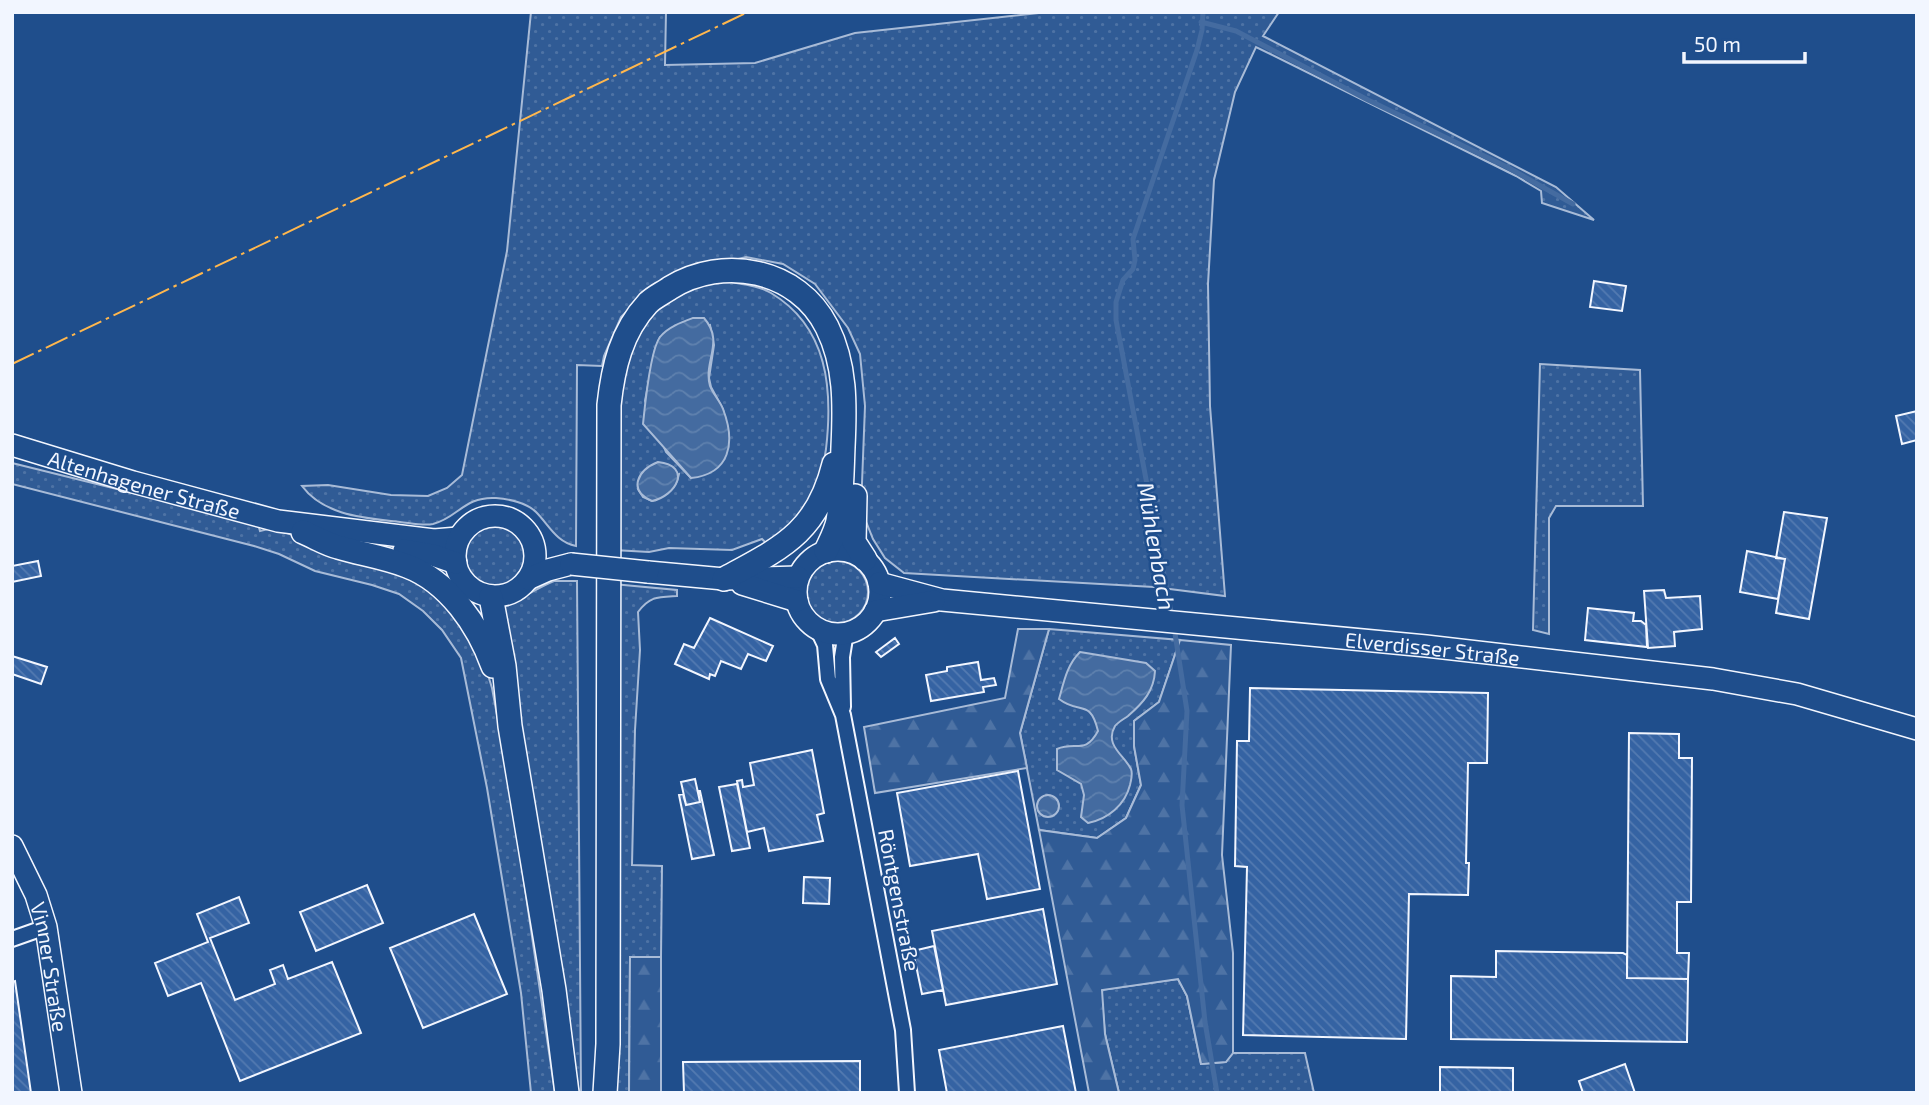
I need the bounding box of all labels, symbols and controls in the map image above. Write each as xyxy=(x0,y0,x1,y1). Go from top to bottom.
scale bar xyxy=(1684,21,1805,65)
text: 50 m xyxy=(1694,31,1741,56)
street label: Altenhagener Straße xyxy=(45,444,243,523)
water label: Mühlenbach xyxy=(1132,480,1182,612)
street label: Elverdisser Straße xyxy=(1344,626,1521,669)
street label: Röntgenstraße xyxy=(874,827,926,973)
street label: Vinner Straße xyxy=(26,899,74,1033)

